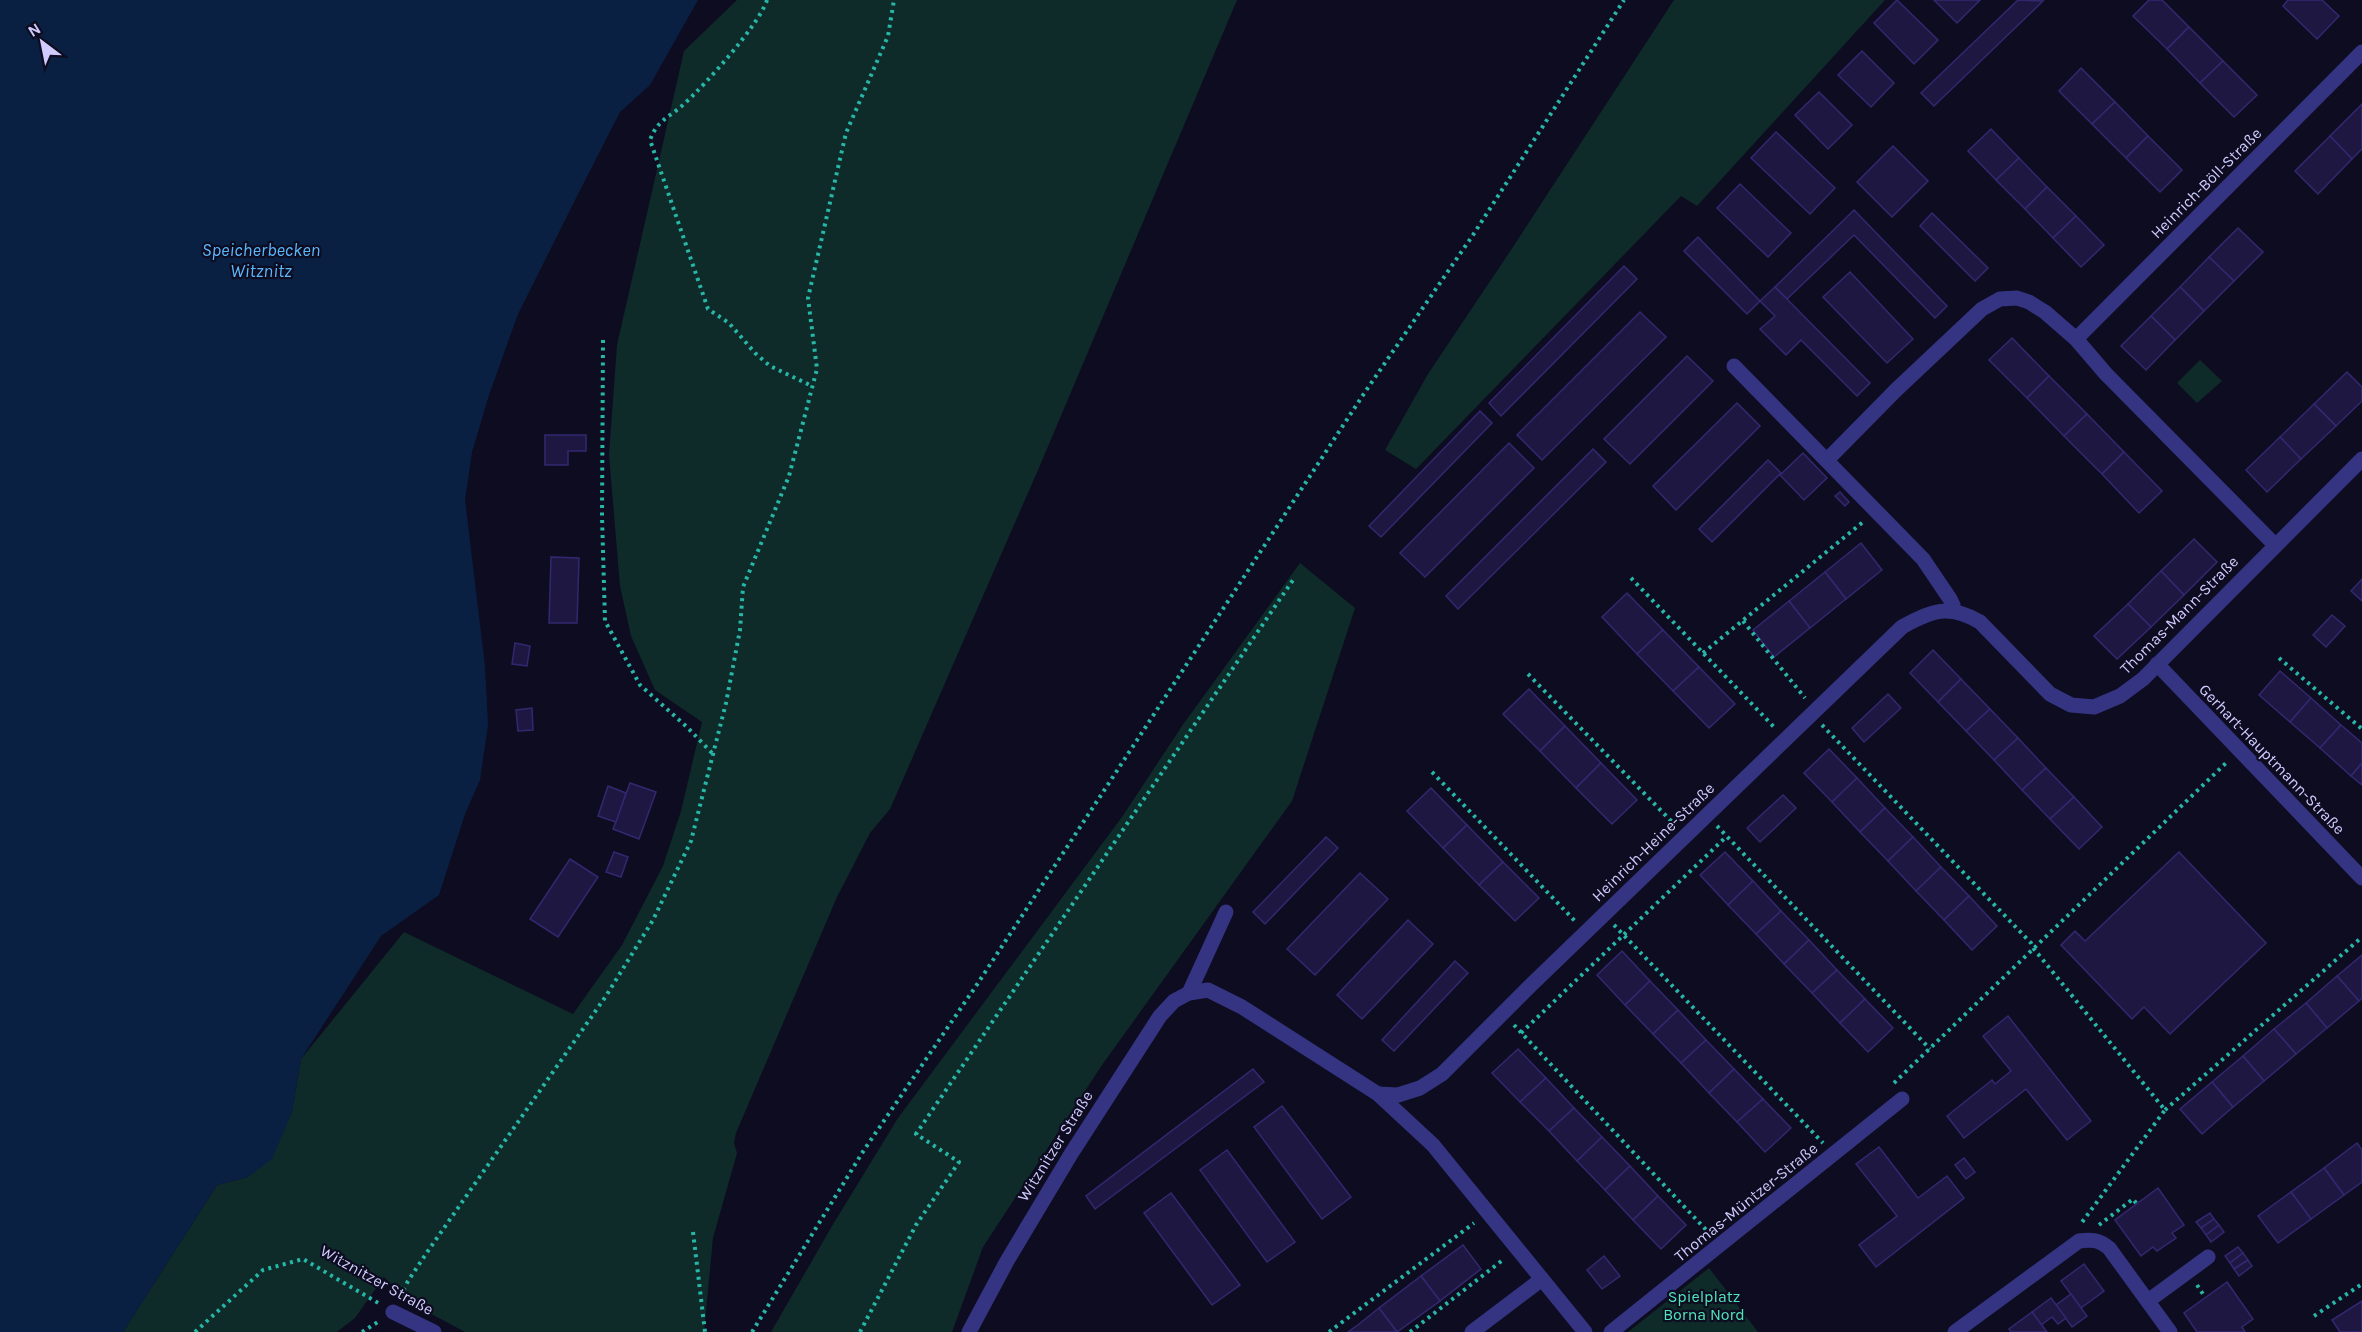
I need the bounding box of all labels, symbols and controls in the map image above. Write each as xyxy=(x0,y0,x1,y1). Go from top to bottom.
north arrow xyxy=(12,12,72,72)
text: N xyxy=(24,19,44,41)
street label: Heinrich-Böll-Straße xyxy=(2147,124,2265,242)
water label: Speicherbecken Witznitz xyxy=(202,239,320,282)
street label: Thomas-Mann-Straße xyxy=(2116,552,2242,678)
street label: Gerhart-Hauptmann-Straße xyxy=(2195,680,2349,838)
street label: Heinrich-Heine-Straße xyxy=(1588,779,1718,905)
street label: Witznitzer Straße xyxy=(1013,1087,1097,1205)
street label: Thomas-Müntzer-Straße xyxy=(1671,1138,1821,1266)
street label: Witznitzer Straße xyxy=(317,1241,437,1319)
park label: Spielplatz Borna Nord xyxy=(1663,1287,1745,1324)

